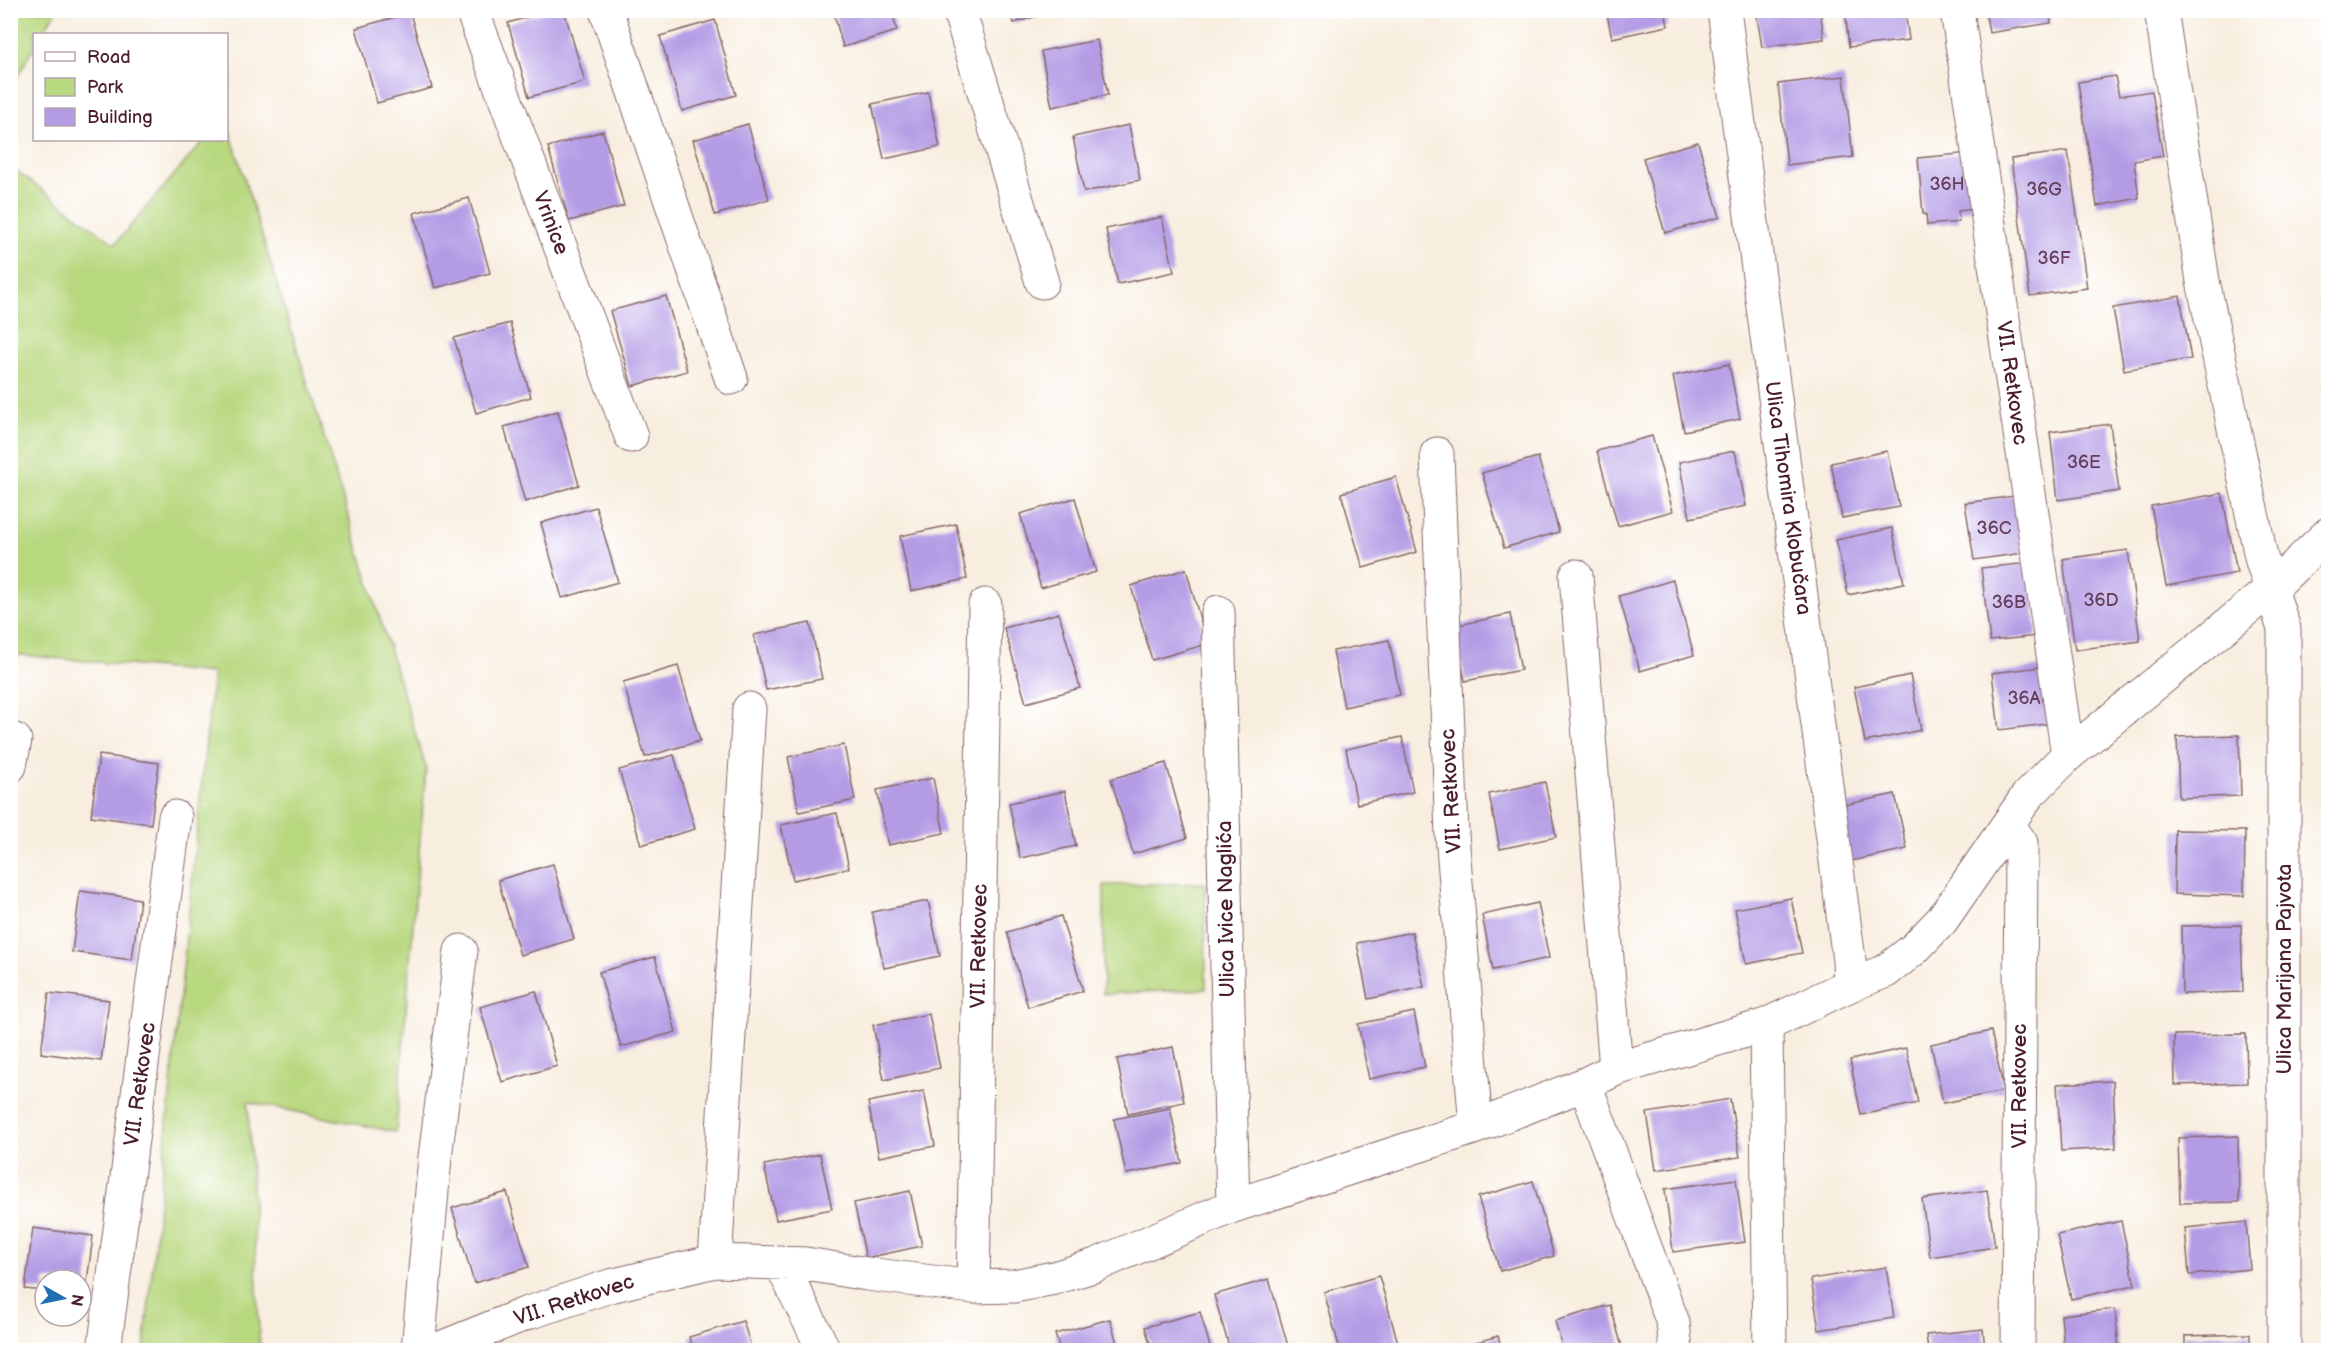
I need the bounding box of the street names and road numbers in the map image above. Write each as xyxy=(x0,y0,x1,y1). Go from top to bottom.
street label: Vrinice xyxy=(528,188,574,258)
street label: VII. Retkovec xyxy=(1991,319,2033,447)
street label: Ulica Tihomira Klobučara xyxy=(1759,379,1817,617)
street label: VII. Retkovec xyxy=(1435,728,1467,854)
street label: Ulica Ivice Naglića xyxy=(1212,820,1240,998)
street label: Ulica Marijana Pajvota xyxy=(2272,864,2297,1074)
street label: VII. Retkovec xyxy=(965,883,993,1009)
street label: VII. Retkovec xyxy=(119,1020,161,1148)
street label: VII. Retkovec xyxy=(2007,1024,2032,1148)
street label: VII. Retkovec xyxy=(511,1269,637,1331)

